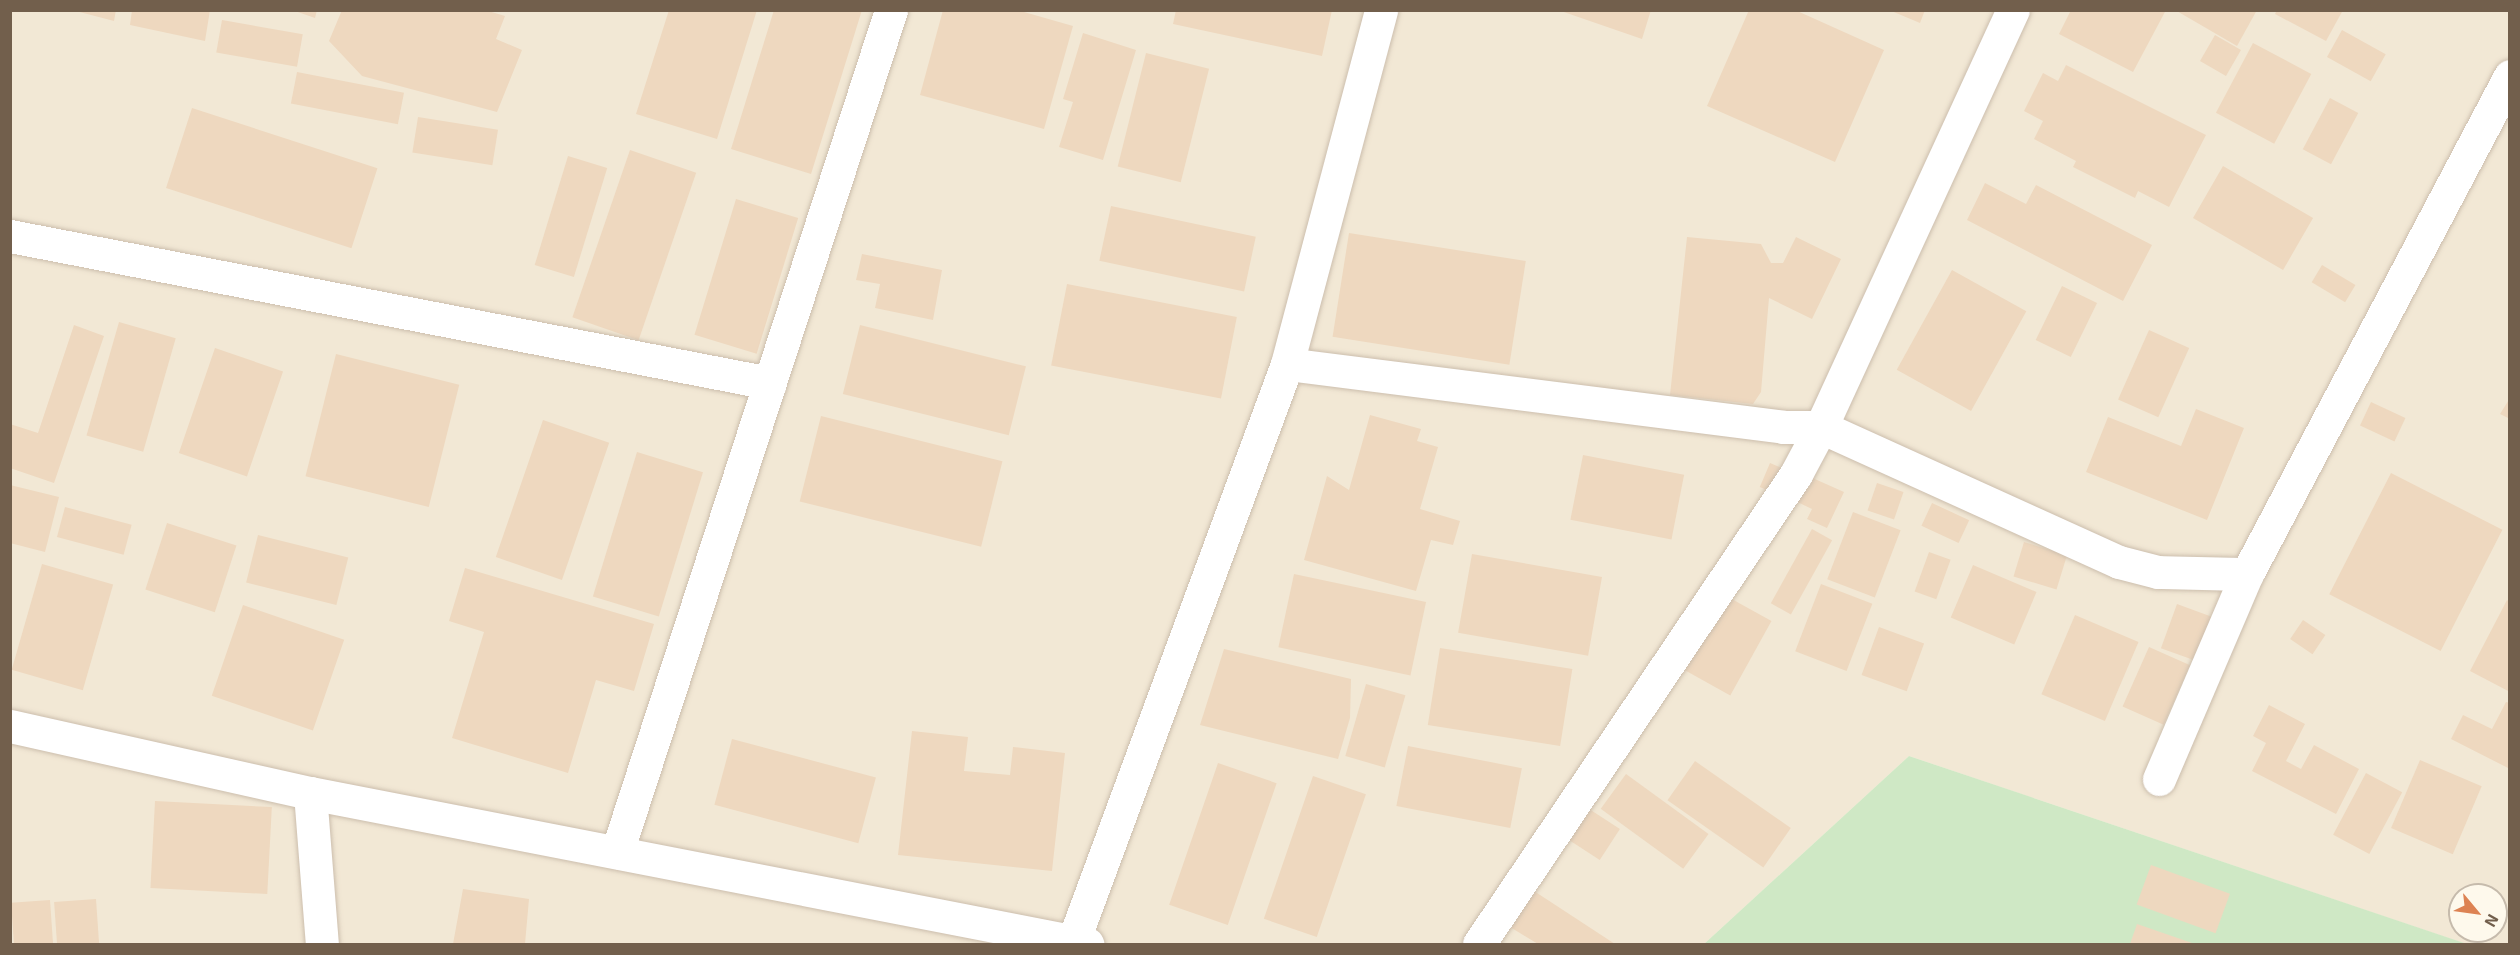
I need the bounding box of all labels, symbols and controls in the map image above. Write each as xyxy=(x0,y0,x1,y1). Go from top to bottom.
north arrow xyxy=(2448,883,2508,943)
text: N xyxy=(2481,911,2504,931)

